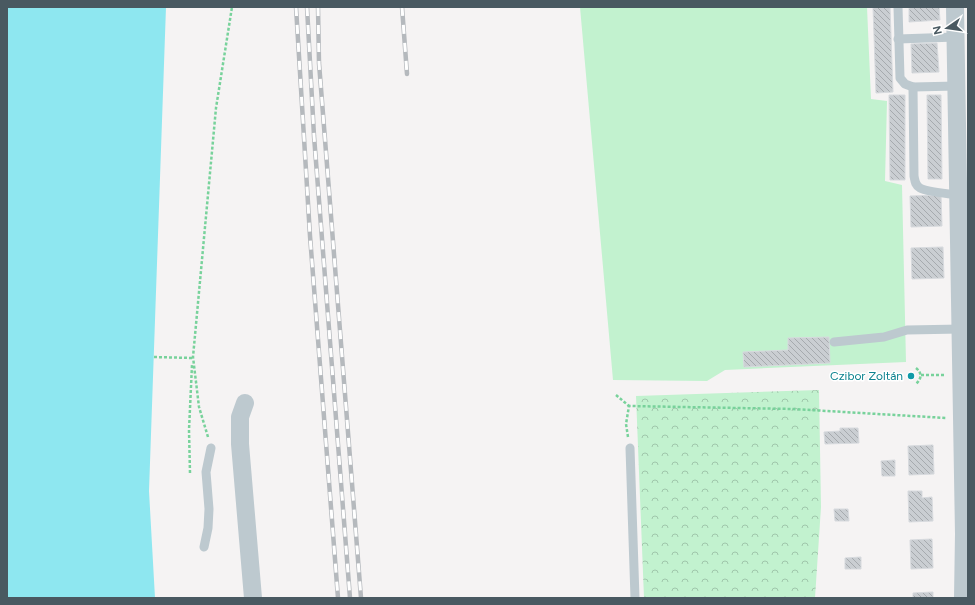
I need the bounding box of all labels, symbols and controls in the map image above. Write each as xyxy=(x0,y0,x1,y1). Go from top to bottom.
north arrow xyxy=(927,8,967,48)
text: N xyxy=(930,25,945,36)
place label: Czibor Zoltán xyxy=(830,369,903,383)
marker: Czibor Zoltán xyxy=(906,371,916,381)

